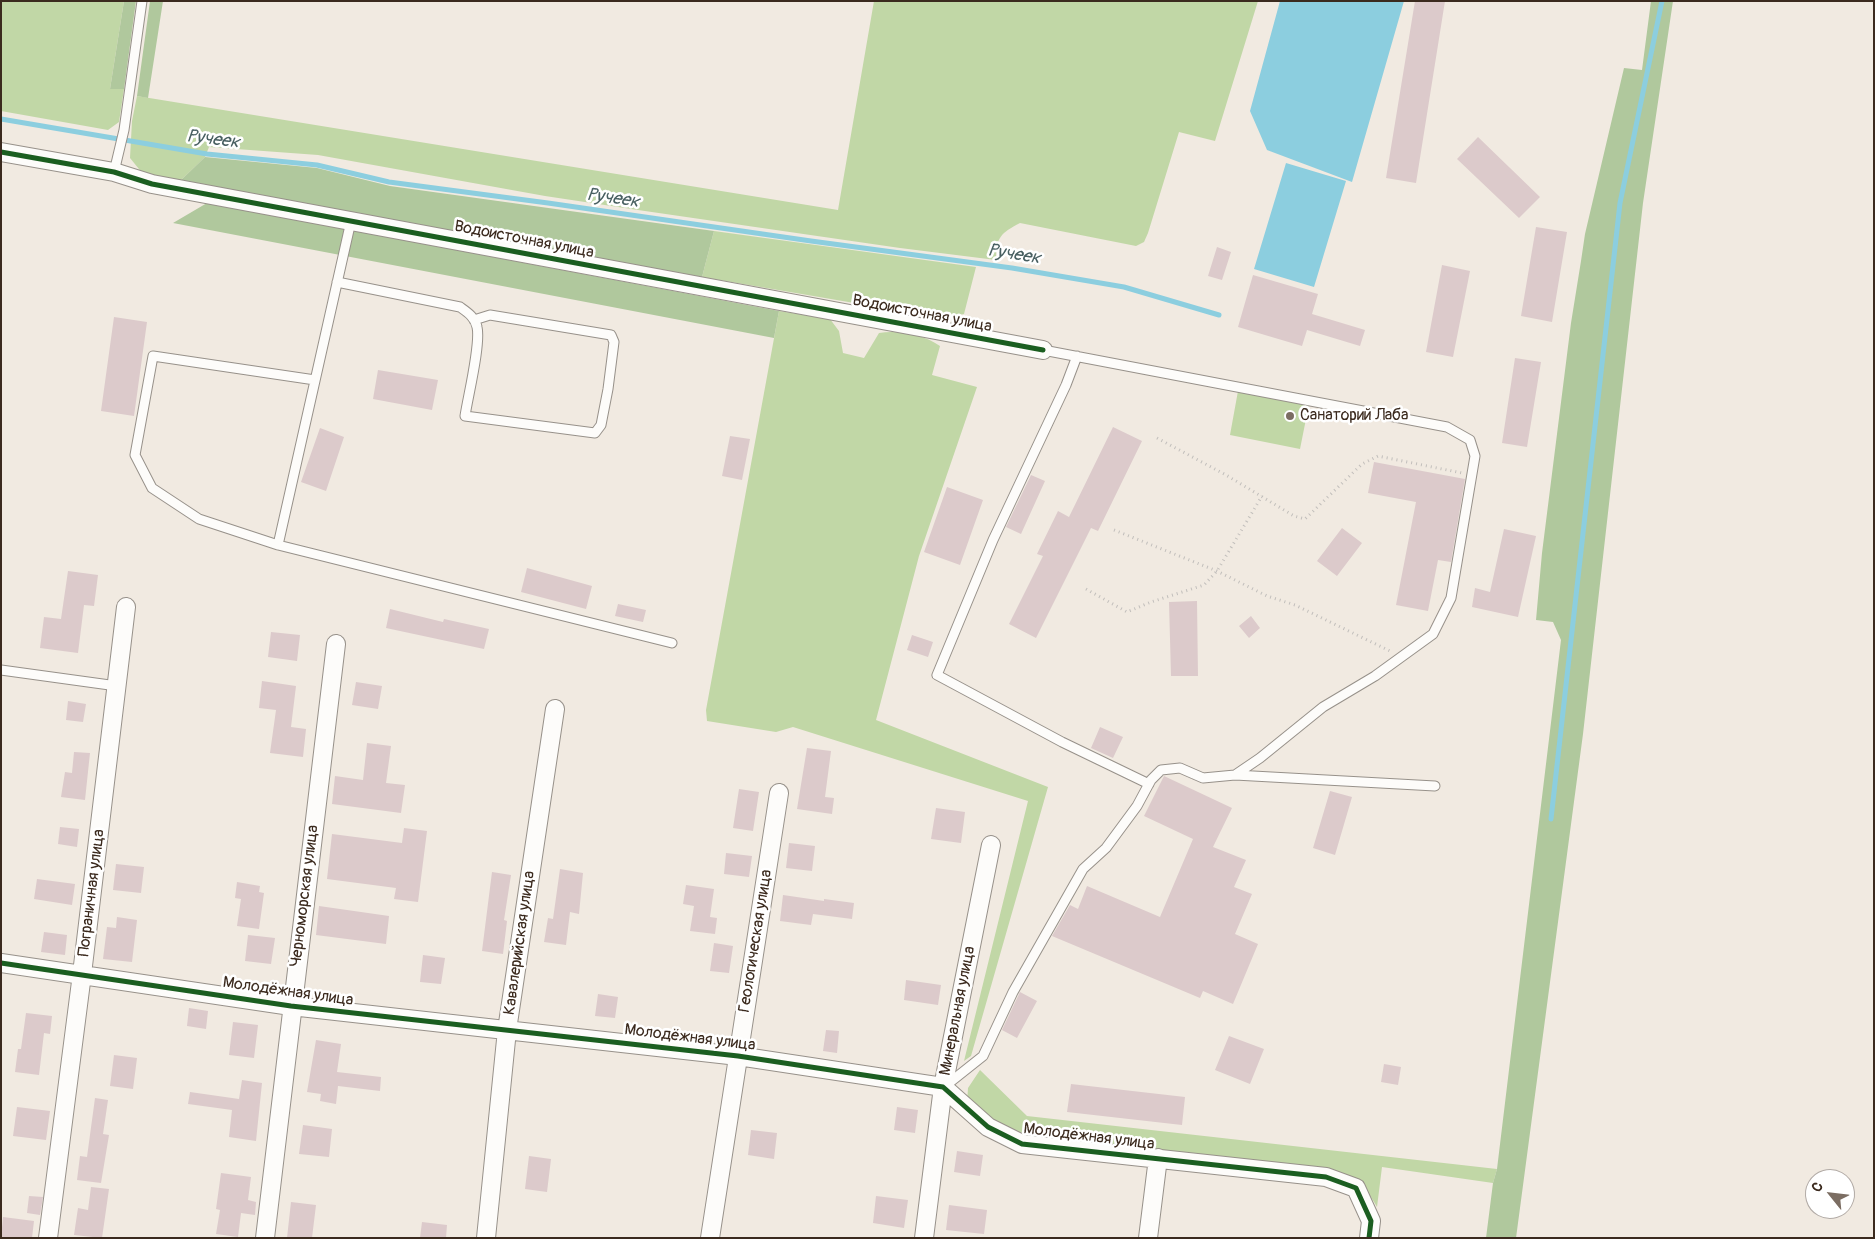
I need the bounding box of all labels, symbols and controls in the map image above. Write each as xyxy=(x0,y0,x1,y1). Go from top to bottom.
water label: Ручеек xyxy=(186,126,240,154)
water label: Ручеек xyxy=(585,185,641,213)
street label: Водоисточная улица xyxy=(453,217,595,263)
water label: Ручеек xyxy=(986,240,1042,270)
street label: Водоисточная улица xyxy=(851,291,993,337)
place label: Санаторий Лаба xyxy=(1300,406,1408,426)
marker: Санаторий Лаба xyxy=(1284,410,1296,422)
street label: Черноморская улица xyxy=(287,824,323,968)
street label: Пограничная улица xyxy=(75,828,109,958)
street label: Геологическая улица xyxy=(735,868,777,1014)
street label: Кавалерийская улица xyxy=(500,870,540,1016)
street label: Минеральная улица xyxy=(936,945,980,1077)
street label: Молодёжная улица xyxy=(221,973,355,1011)
street label: Молодёжная улица xyxy=(623,1020,757,1056)
street label: Молодёжная улица xyxy=(1022,1119,1156,1155)
north arrow xyxy=(1805,1169,1855,1219)
text: С xyxy=(1808,1179,1827,1195)

